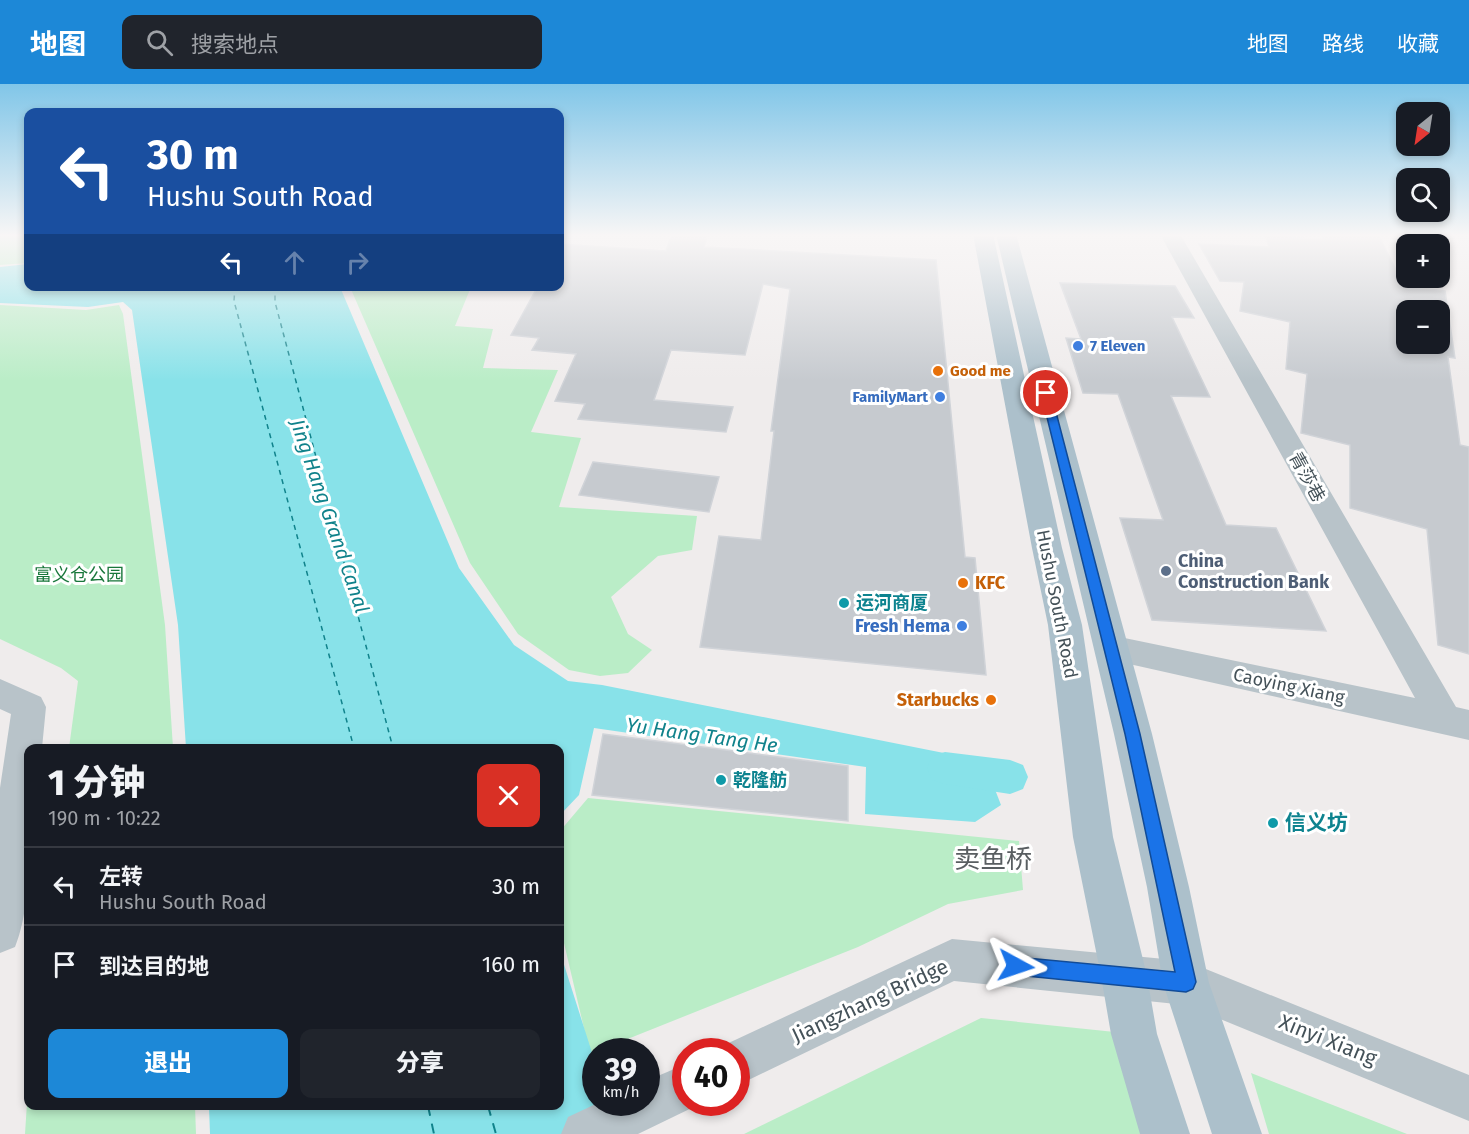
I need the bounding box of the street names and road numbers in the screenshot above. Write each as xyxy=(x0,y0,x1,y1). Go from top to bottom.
street label: 青莎巷 xyxy=(1284,448,1330,506)
street label: Hushu South Road xyxy=(1032,528,1082,680)
street label: Caoying Xiang xyxy=(1231,663,1347,709)
street label: Jiangzhang Bridge xyxy=(787,953,953,1049)
street label: Xinyi Xiang xyxy=(1275,1009,1381,1071)

